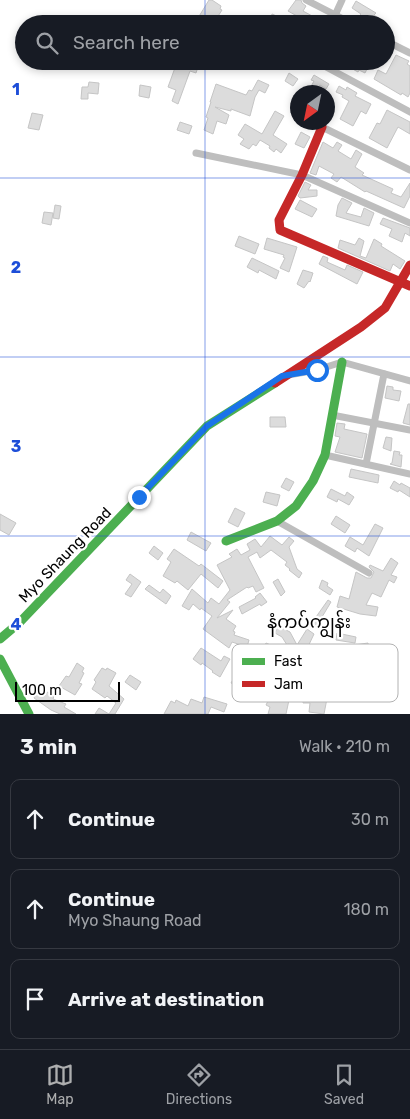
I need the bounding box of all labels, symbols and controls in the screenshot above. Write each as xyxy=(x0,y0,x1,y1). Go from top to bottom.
search box xyxy=(15,15,395,70)
icon: search xyxy=(33,29,61,57)
text: Search here xyxy=(73,31,180,54)
text: 1 xyxy=(12,80,20,99)
north arrow xyxy=(290,85,335,130)
text: 2 xyxy=(11,258,21,277)
route start xyxy=(306,359,329,382)
text: 3 xyxy=(11,437,21,456)
route end xyxy=(128,486,151,509)
street label: Myo Shaung Road xyxy=(15,504,115,606)
district label: နံကပ်ကျွန်း xyxy=(267,609,351,639)
text: 4 xyxy=(11,615,22,634)
legend xyxy=(232,644,398,702)
text: Fast xyxy=(274,653,303,670)
text: Jam xyxy=(274,676,303,693)
scale bar xyxy=(15,679,120,702)
text: 100 m xyxy=(22,682,62,699)
text: 3 min xyxy=(20,734,77,759)
text: Walk · 210 m xyxy=(299,737,390,756)
icon: ahead xyxy=(21,805,49,833)
text: Continue xyxy=(68,808,155,831)
text: 30 m xyxy=(351,810,389,829)
text: Continue xyxy=(68,888,155,911)
icon: ahead xyxy=(21,895,49,923)
text: 180 m xyxy=(344,900,389,919)
text: Myo Shaung Road xyxy=(68,911,202,930)
icon: arrive xyxy=(21,985,49,1013)
text: Arrive at destination xyxy=(68,988,264,1011)
tab: Map xyxy=(46,1061,74,1108)
tab: Directions xyxy=(166,1061,232,1108)
tab: Saved xyxy=(324,1061,364,1108)

